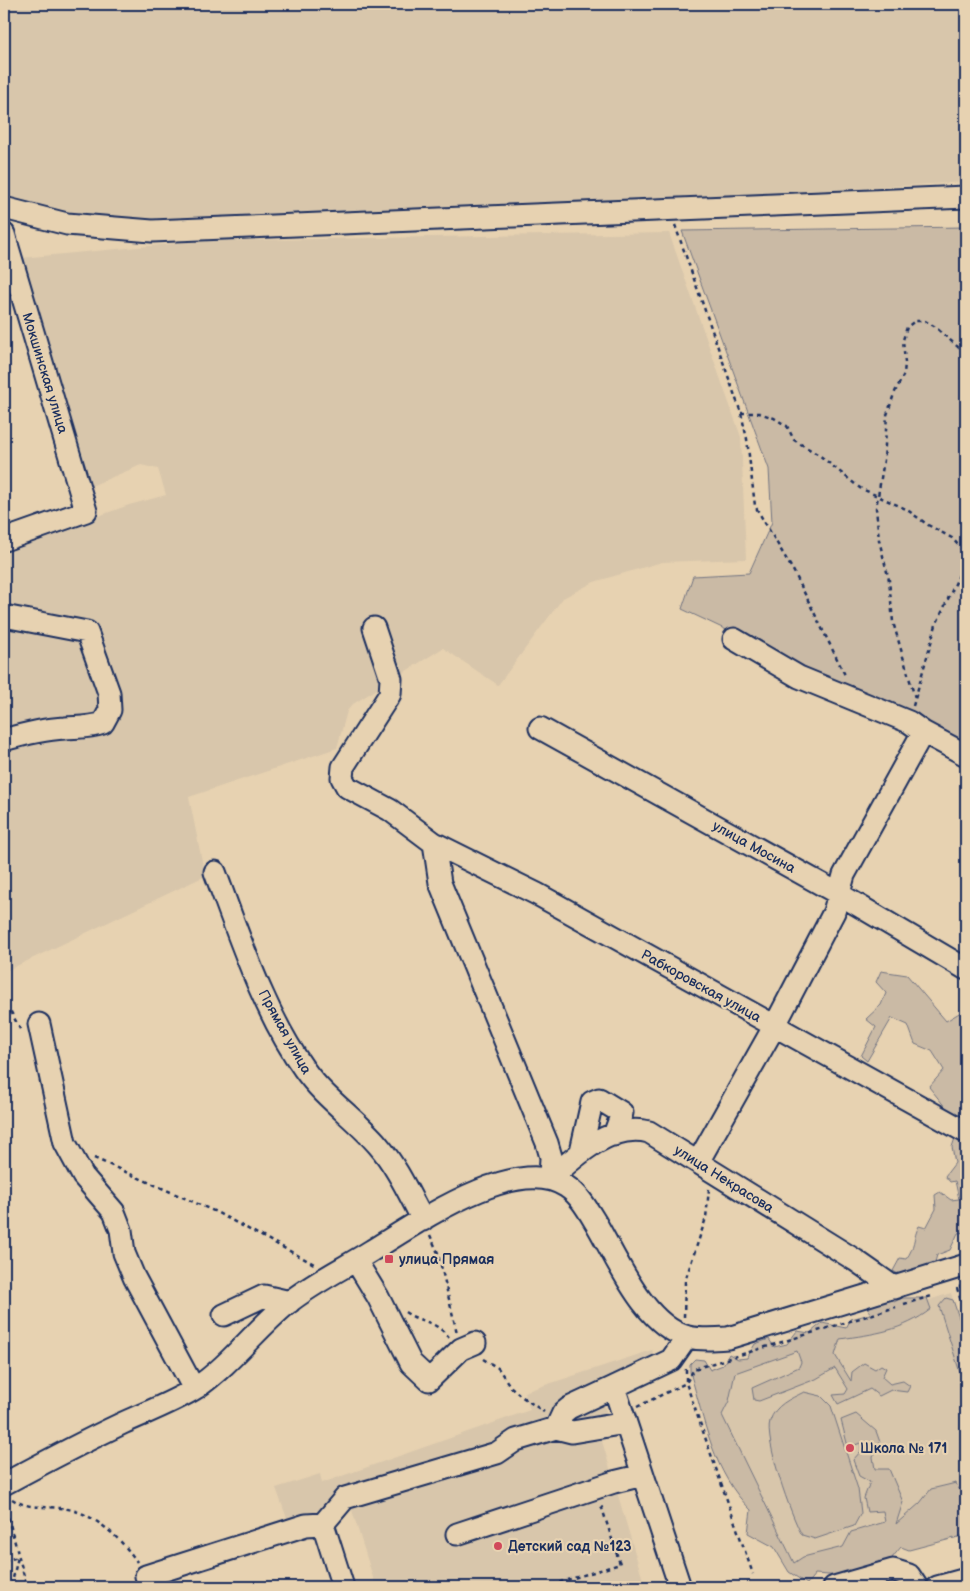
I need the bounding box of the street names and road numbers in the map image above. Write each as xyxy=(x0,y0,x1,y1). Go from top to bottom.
street label: Мокшинская улица xyxy=(19,310,72,436)
street label: улица Мосина xyxy=(709,817,799,877)
street label: Рабкоровская улица xyxy=(638,946,765,1026)
street label: Прямая улица xyxy=(255,987,316,1078)
street label: улица Некрасова xyxy=(671,1142,777,1217)

